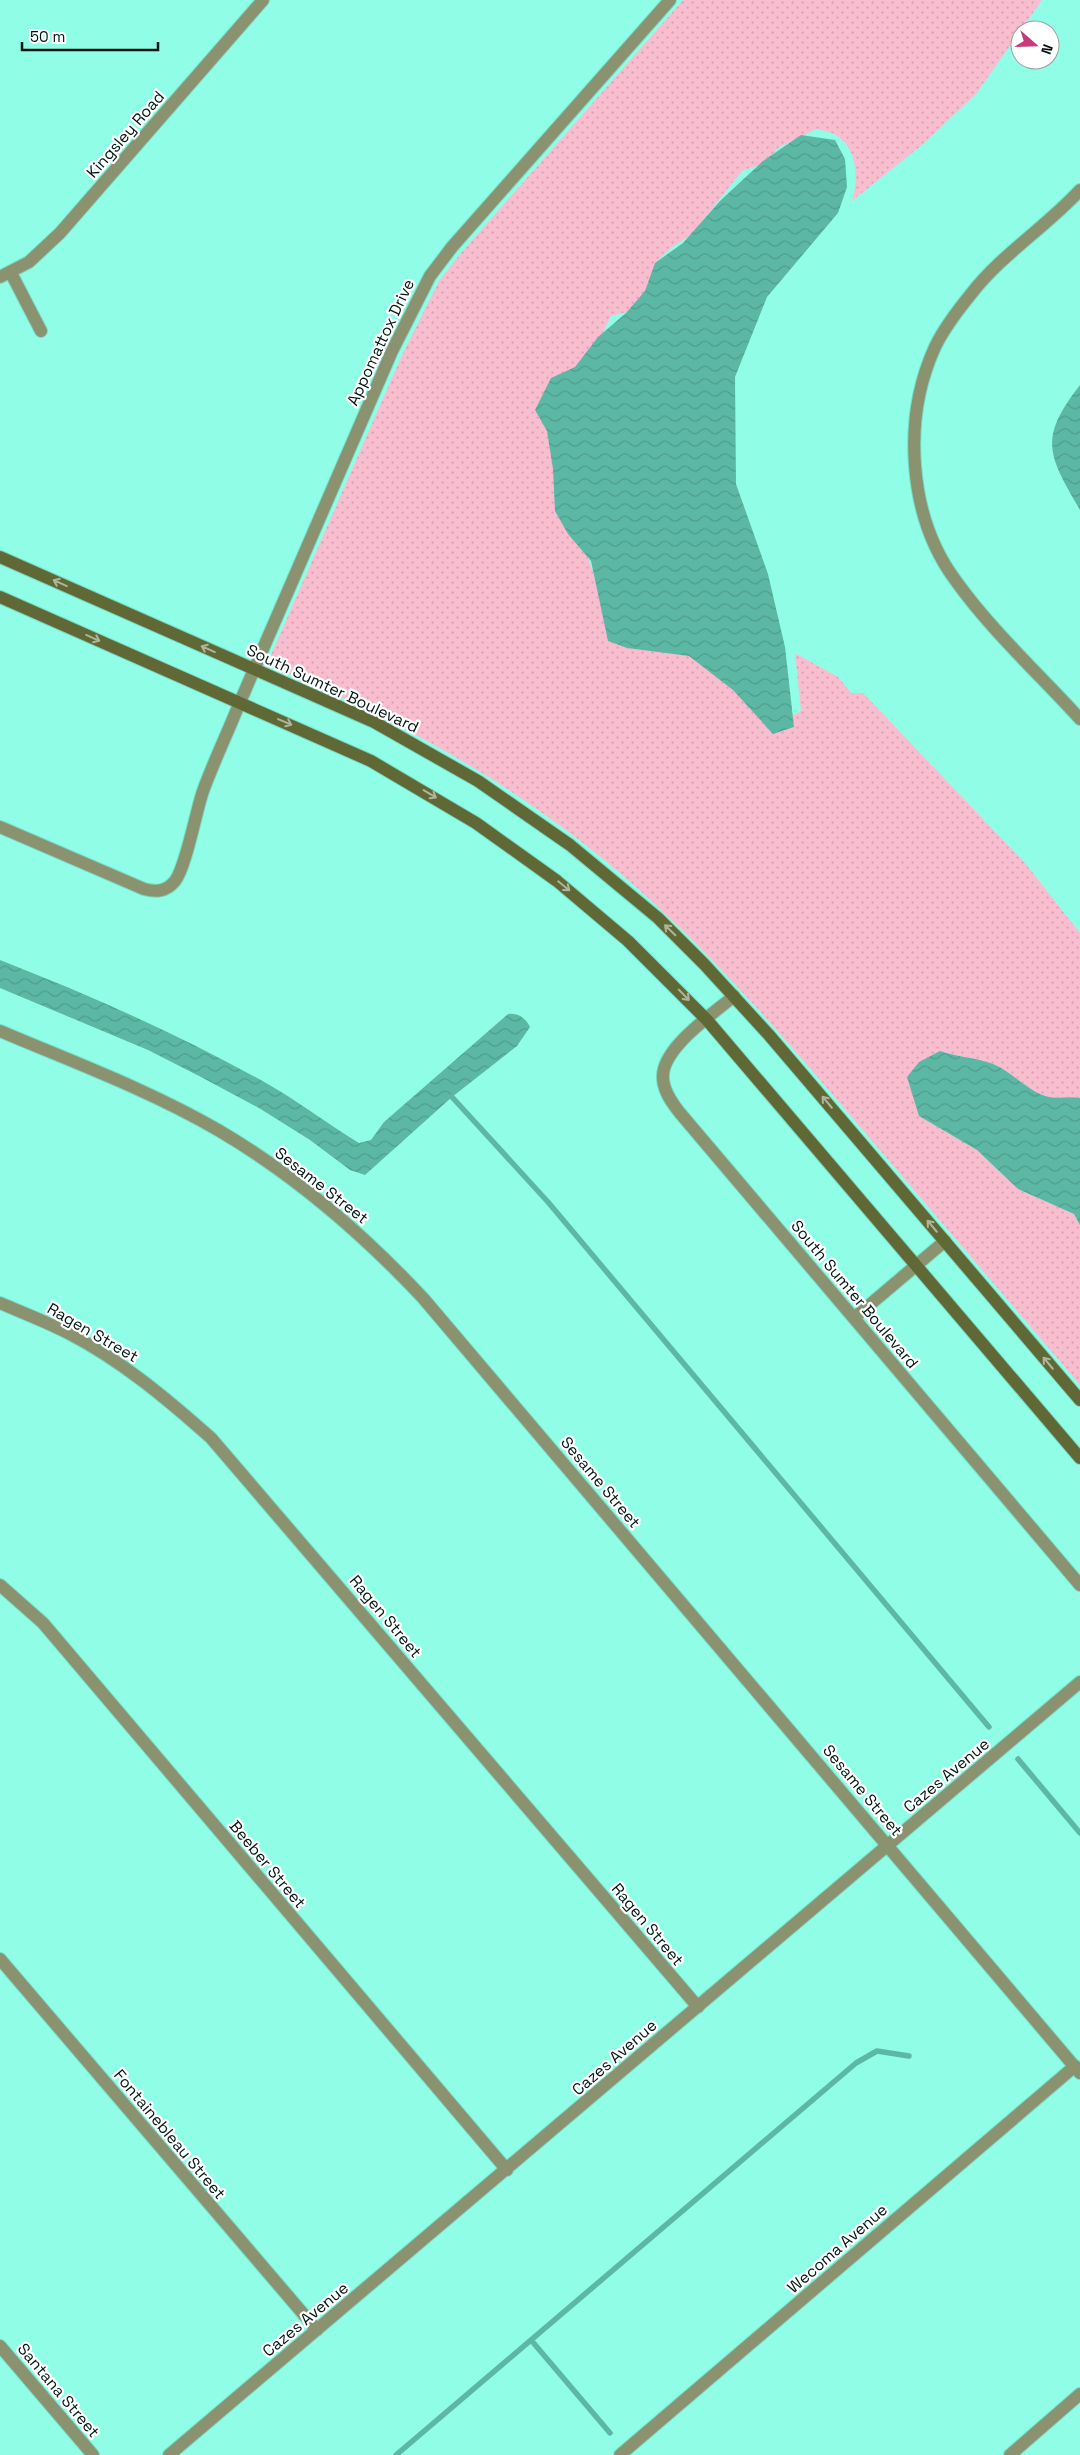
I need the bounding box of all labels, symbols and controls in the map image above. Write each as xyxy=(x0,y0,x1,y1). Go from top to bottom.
scale bar xyxy=(22,20,159,52)
north arrow xyxy=(1010,20,1060,70)
text: 50 m xyxy=(30,27,65,46)
text: N xyxy=(1037,42,1057,57)
street label: Kingsley Road xyxy=(82,86,169,182)
street label: Appomattox Drive xyxy=(342,276,419,409)
one-way arrow xyxy=(53,578,68,588)
one-way arrow xyxy=(85,633,100,643)
street label: South Sumter Boulevard xyxy=(243,639,422,738)
one-way arrow xyxy=(201,643,216,653)
one-way arrow xyxy=(277,717,292,727)
one-way arrow xyxy=(422,790,436,800)
one-way arrow xyxy=(557,881,570,892)
one-way arrow xyxy=(665,925,677,937)
one-way arrow xyxy=(678,989,690,1002)
one-way arrow xyxy=(821,1096,832,1109)
street label: Sesame Street xyxy=(271,1142,373,1228)
street label: South Sumter Boulevard xyxy=(786,1216,923,1373)
one-way arrow xyxy=(926,1220,937,1233)
street label: Ragen Street xyxy=(43,1298,142,1367)
one-way arrow xyxy=(1043,1357,1054,1370)
street label: Sesame Street xyxy=(556,1432,645,1532)
street label: Ragen Street xyxy=(345,1571,426,1662)
street label: Cazes Avenue xyxy=(899,1733,994,1817)
street label: Sesame Street xyxy=(818,1740,907,1840)
street label: Beeber Street xyxy=(225,1816,310,1913)
street label: Ragen Street xyxy=(607,1879,688,1970)
street label: Cazes Avenue xyxy=(568,2015,661,2100)
street label: Fontainebleau Street xyxy=(109,2065,230,2204)
street label: Wecoma Avenue xyxy=(783,2199,892,2298)
street label: Cazes Avenue xyxy=(258,2277,353,2361)
street label: Santana Street xyxy=(13,2339,104,2442)

